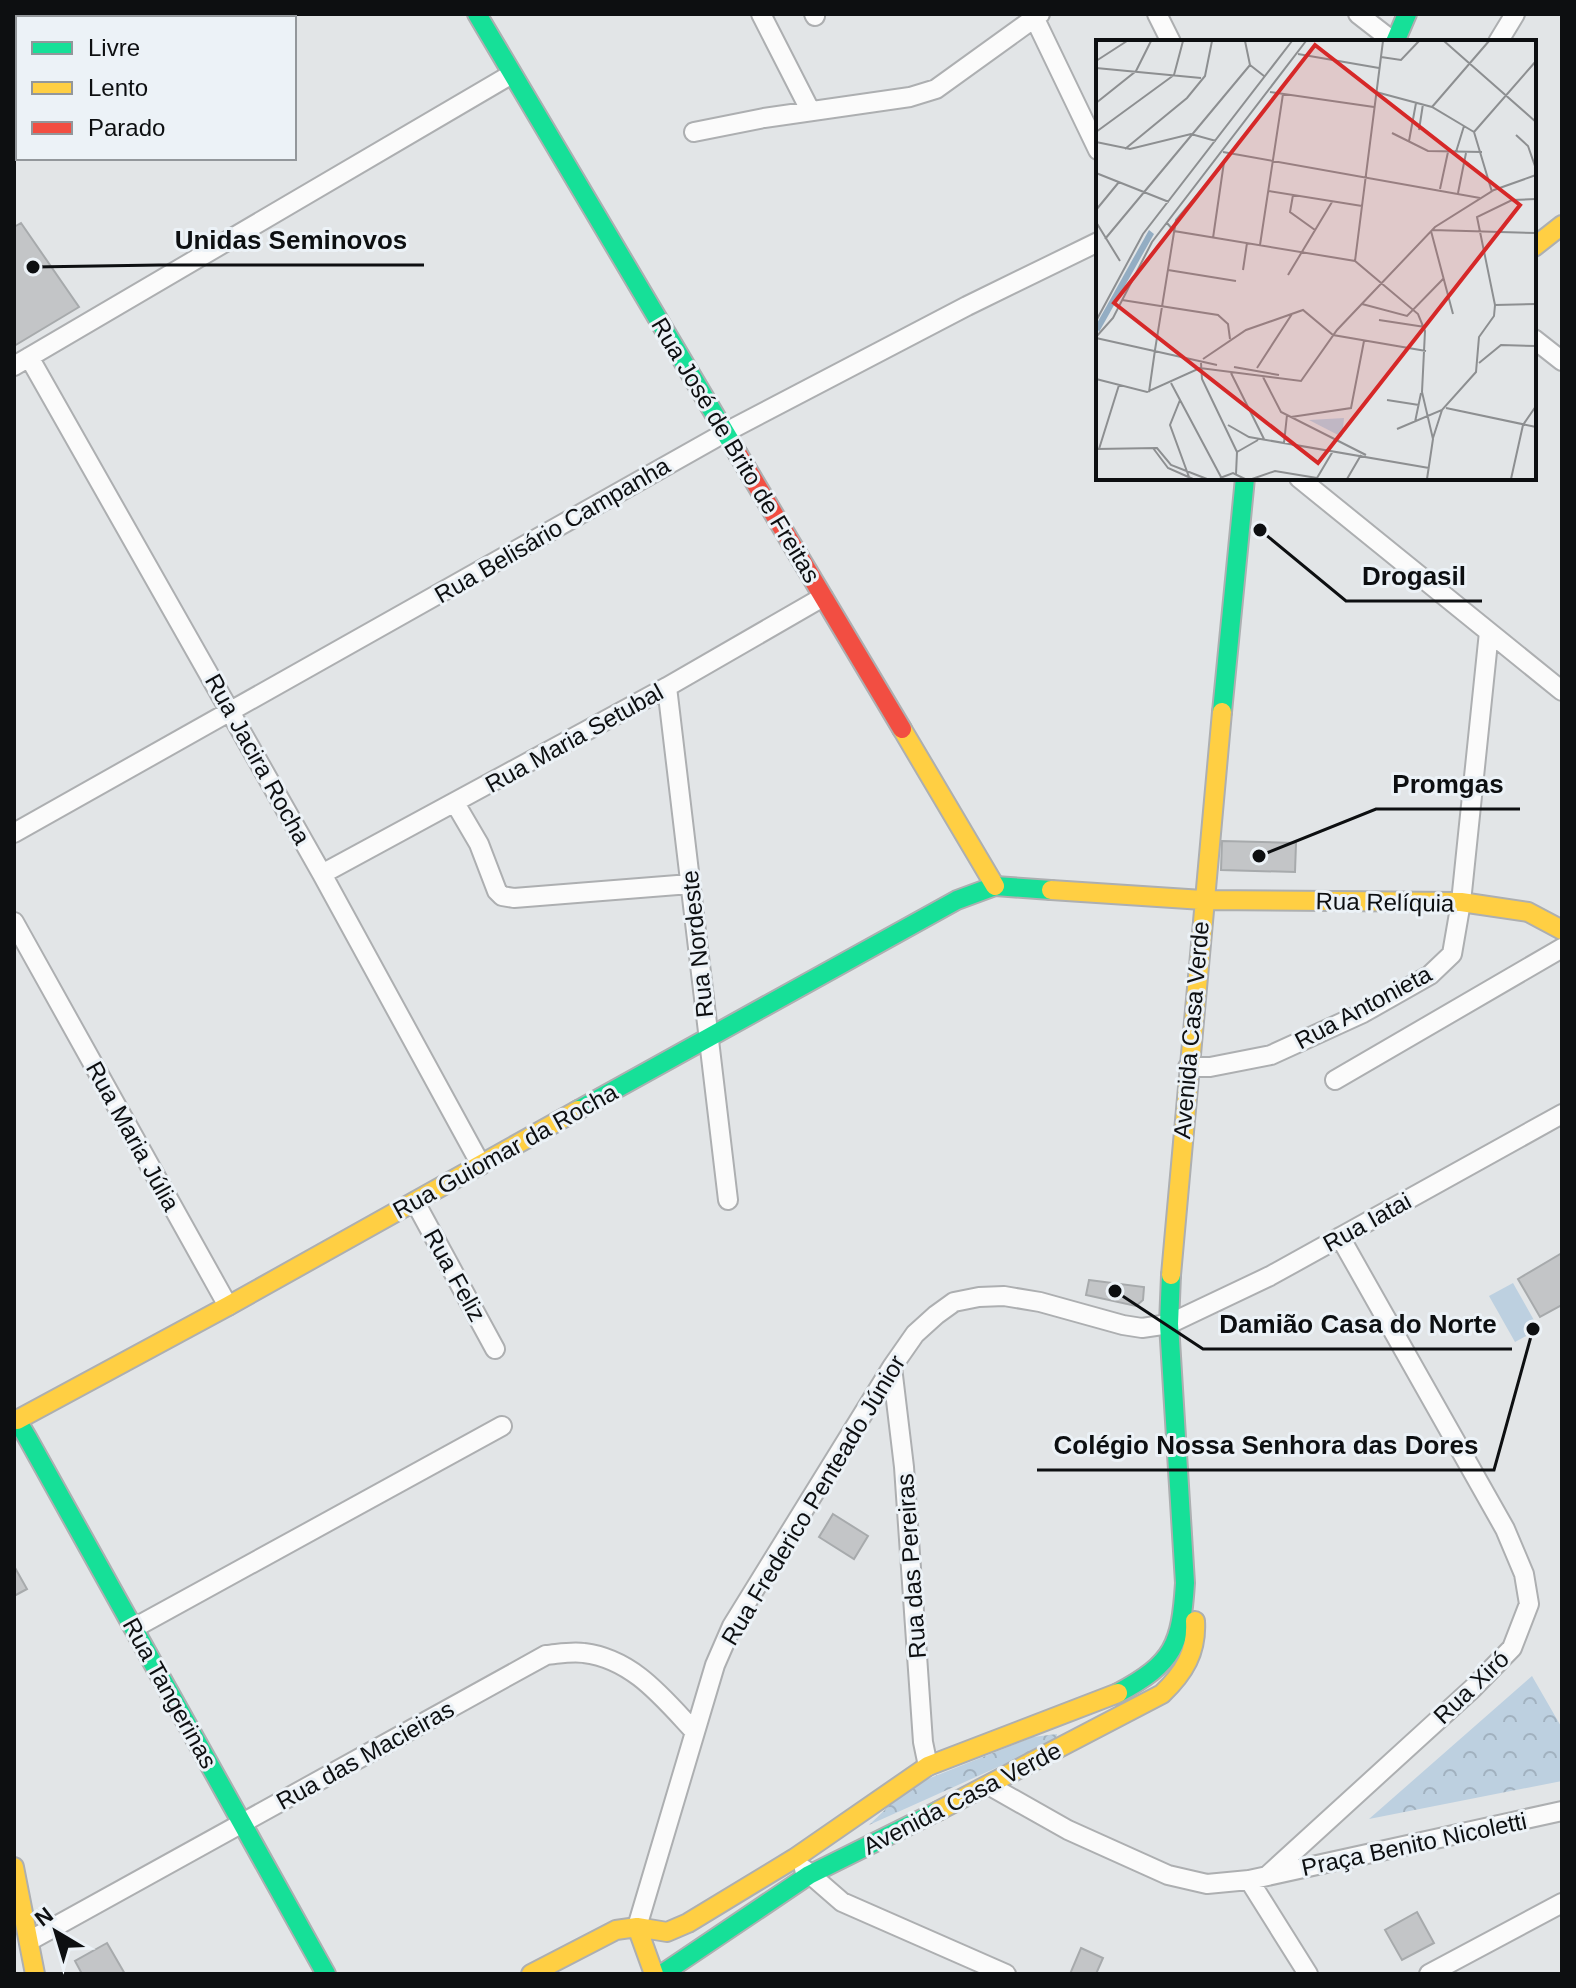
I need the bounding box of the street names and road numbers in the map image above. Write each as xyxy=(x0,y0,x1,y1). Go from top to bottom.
street label: Rua José de Brito de Freitas xyxy=(646,313,826,587)
street label: Rua Belisário Campanha xyxy=(430,451,675,608)
street label: Rua Jacira Rocha xyxy=(200,669,316,850)
street label: Rua Maria Setubal xyxy=(481,678,667,798)
street label: Rua Nordeste xyxy=(676,869,718,1019)
street label: Rua Relíquia xyxy=(1315,887,1455,917)
street label: Avenida Casa Verde xyxy=(1168,920,1214,1140)
street label: Rua Antonieta xyxy=(1290,959,1436,1054)
street label: Rua Maria Júlia xyxy=(81,1057,186,1216)
street label: Rua Guiomar da Rocha xyxy=(388,1078,622,1224)
street label: Rua Iatai xyxy=(1318,1187,1416,1257)
street label: Rua Feliz xyxy=(419,1224,491,1326)
street label: Rua Frederico Penteado Júnior xyxy=(716,1350,910,1650)
street label: Rua das Pereiras xyxy=(891,1473,931,1659)
street label: Rua Tangerinas xyxy=(118,1613,222,1773)
street label: Rua Xiró xyxy=(1428,1645,1514,1729)
street label: Rua das Macieiras xyxy=(272,1695,458,1815)
street label: Avenida Casa Verde xyxy=(859,1736,1065,1860)
street label: Praça Benito Nicoletti xyxy=(1299,1807,1529,1881)

